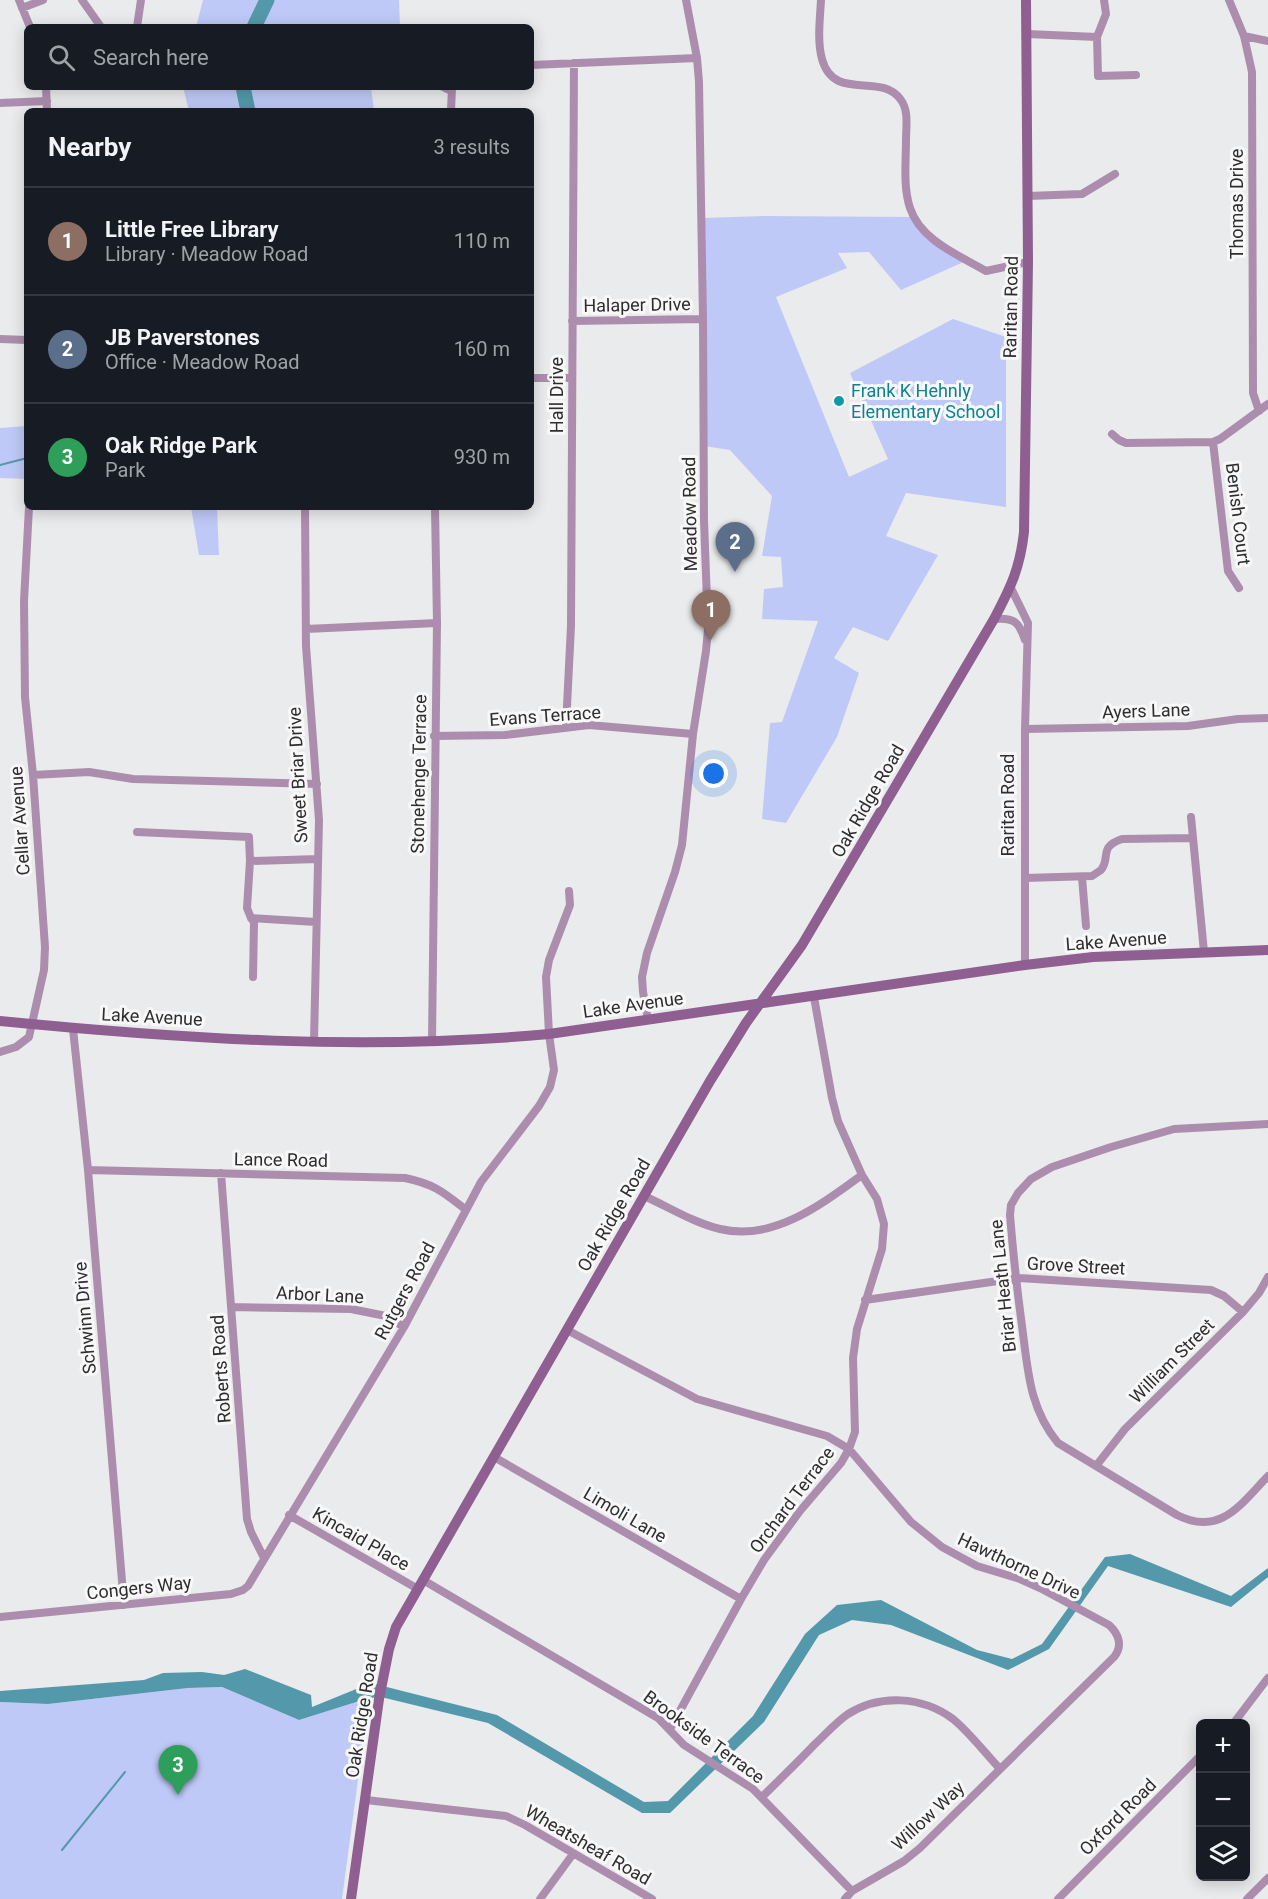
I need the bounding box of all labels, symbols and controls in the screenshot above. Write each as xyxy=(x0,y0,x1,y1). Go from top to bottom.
search box xyxy=(24,24,534,90)
icon: search xyxy=(45,41,78,74)
text: Search here xyxy=(93,45,209,70)
text: Nearby xyxy=(48,132,131,162)
text: 3 results xyxy=(434,135,510,159)
street label: Thomas Drive xyxy=(1226,149,1247,259)
text: Little Free Library xyxy=(105,217,279,242)
text: 1 xyxy=(62,229,73,253)
text: 110 m xyxy=(454,229,510,253)
text: Library · Meadow Road xyxy=(105,242,308,266)
street label: Raritan Road xyxy=(999,255,1022,359)
street label: Halaper Drive xyxy=(583,293,691,316)
text: JB Paverstones xyxy=(105,325,260,350)
text: 2 xyxy=(62,337,73,361)
text: 160 m xyxy=(454,337,510,361)
text: Office · Meadow Road xyxy=(105,350,300,374)
street label: Hall Drive xyxy=(546,357,567,433)
place label: Frank K Hehnly Elementary School xyxy=(851,380,1000,422)
marker: Frank K Hehnly Elementary School xyxy=(832,394,846,408)
text: Oak Ridge Park xyxy=(105,433,257,458)
text: 3 xyxy=(62,445,73,469)
text: 930 m xyxy=(454,445,510,469)
street label: Meadow Road xyxy=(678,456,701,572)
text: Park xyxy=(105,458,145,482)
street label: Benish Court xyxy=(1222,462,1255,566)
pin: 2 xyxy=(716,522,754,572)
pin: 1 xyxy=(692,590,730,640)
street label: Stonehenge Terrace xyxy=(407,694,430,854)
street label: Ayers Lane xyxy=(1102,698,1190,723)
street label: Evans Terrace xyxy=(488,701,601,730)
street label: Sweet Briar Drive xyxy=(283,706,312,844)
street label: Oak Ridge Road xyxy=(827,741,908,861)
street label: Raritan Road xyxy=(997,754,1018,856)
your location xyxy=(699,759,728,788)
street label: Cellar Avenue xyxy=(5,766,34,876)
street label: Lake Avenue xyxy=(1065,926,1167,955)
street label: Lake Avenue xyxy=(581,987,685,1022)
street label: Lake Avenue xyxy=(101,1003,203,1030)
street label: Lance Road xyxy=(234,1148,328,1171)
street label: Oak Ridge Road xyxy=(573,1155,654,1275)
street label: Briar Heath Lane xyxy=(985,1219,1020,1354)
street label: Rutgers Road xyxy=(370,1238,439,1343)
street label: Grove Street xyxy=(1026,1252,1126,1279)
street label: Schwinn Drive xyxy=(69,1261,100,1375)
street label: Arbor Lane xyxy=(276,1282,364,1307)
street label: Roberts Road xyxy=(206,1314,235,1424)
street label: William Street xyxy=(1125,1314,1218,1407)
street label: Orchard Terrace xyxy=(745,1442,838,1557)
street label: Limoli Lane xyxy=(580,1482,670,1547)
street label: Kincaid Place xyxy=(309,1502,413,1575)
street label: Hawthorne Drive xyxy=(955,1528,1084,1603)
street label: Congers Way xyxy=(85,1572,193,1603)
street label: Oak Ridge Road xyxy=(341,1651,382,1779)
street label: Brookside Terrace xyxy=(640,1686,769,1787)
map controls xyxy=(1196,1719,1250,1881)
button: + xyxy=(1196,1719,1250,1773)
pin: 3 xyxy=(158,1746,198,1795)
button: − xyxy=(1196,1773,1250,1827)
street label: Oxford Road xyxy=(1075,1774,1160,1859)
street label: Willow Way xyxy=(887,1777,969,1854)
street label: Wheatsheaf Road xyxy=(522,1800,655,1889)
button: layers xyxy=(1196,1827,1250,1881)

